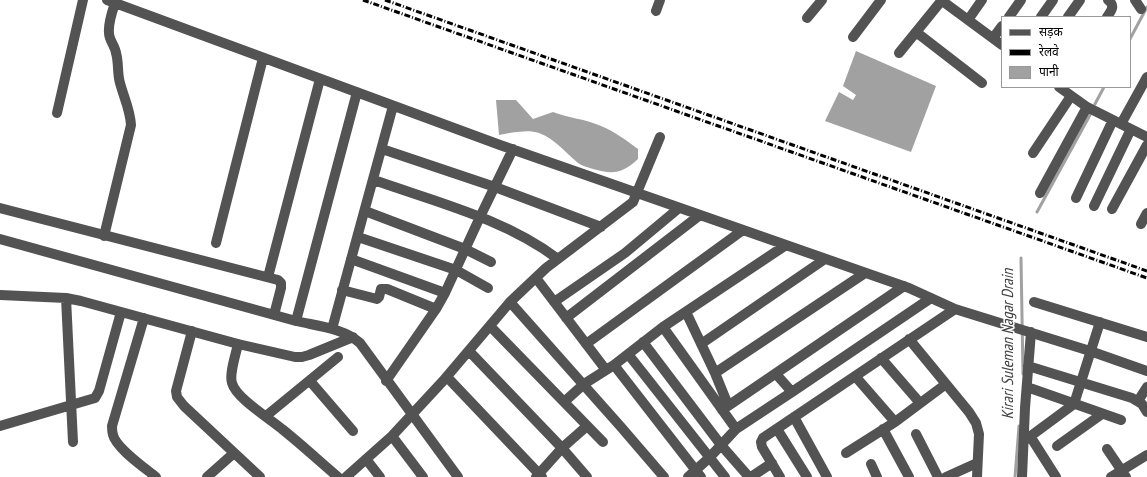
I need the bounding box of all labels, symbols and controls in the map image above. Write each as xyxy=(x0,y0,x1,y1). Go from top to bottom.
legend xyxy=(1001,16,1131,88)
text: सड़क xyxy=(1039,24,1063,39)
text: रेलवे xyxy=(1039,44,1059,59)
text: पानी xyxy=(1039,64,1059,79)
water label: Kirari Suleman Nagar Drain xyxy=(998,269,1018,419)

